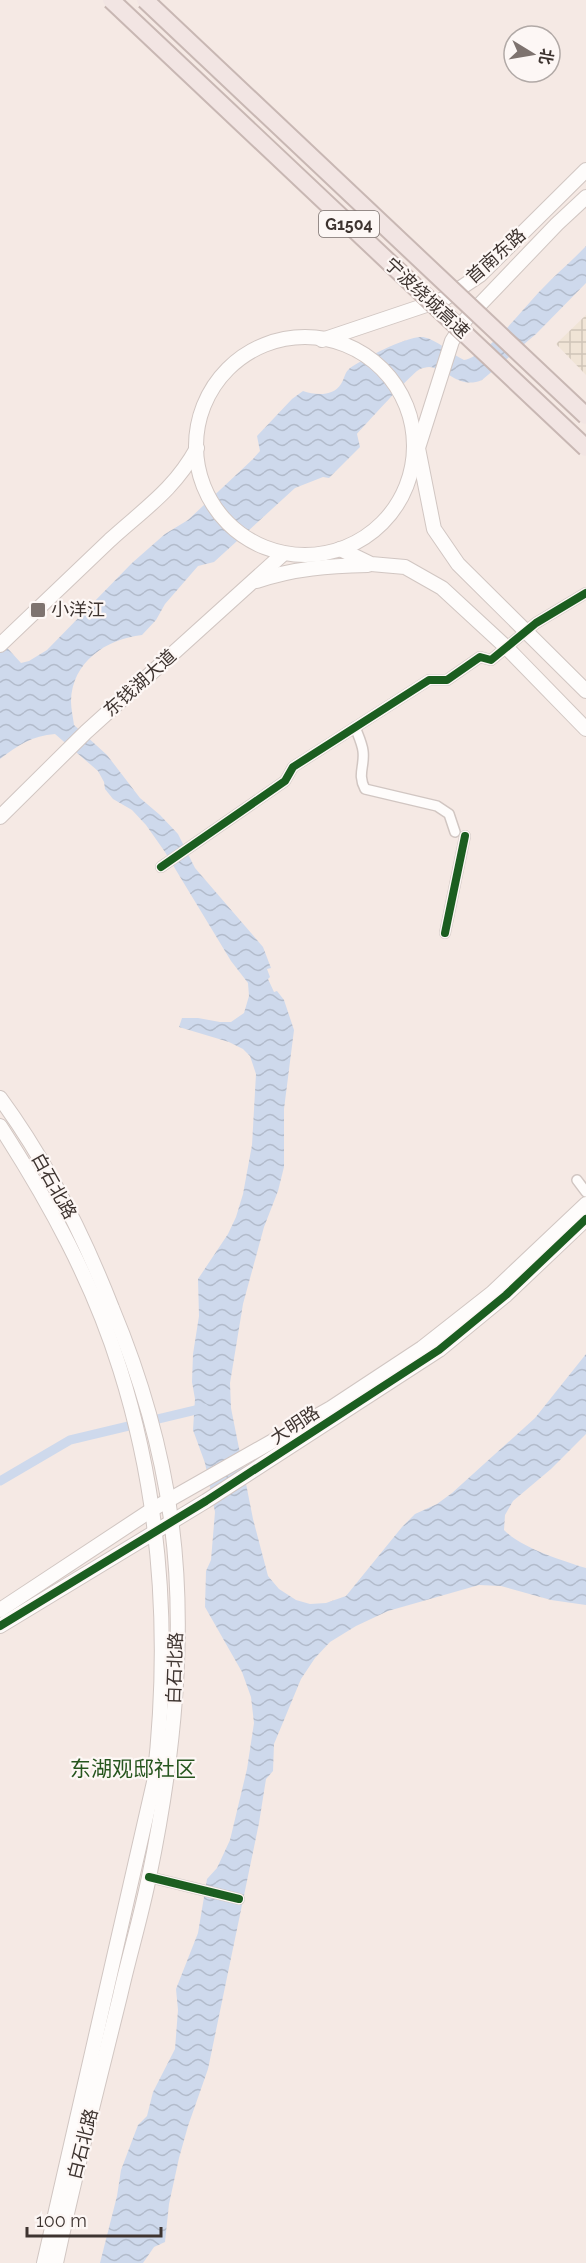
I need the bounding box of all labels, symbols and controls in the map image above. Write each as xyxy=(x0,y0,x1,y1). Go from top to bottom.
north arrow xyxy=(502,24,562,84)
text: 北 xyxy=(535,47,557,66)
road number: G1504 xyxy=(319,211,379,237)
street label: 首南东路 xyxy=(462,224,529,288)
street label: 宁波绕城高速 xyxy=(381,253,474,342)
place label: 小洋江 xyxy=(51,599,105,620)
marker: 小洋江 xyxy=(29,601,47,619)
street label: 东钱湖大道 xyxy=(99,645,180,721)
street label: 白石北路 xyxy=(28,1149,81,1222)
street label: 大明路 xyxy=(266,1401,323,1448)
street label: 白石北路 xyxy=(163,1632,186,1704)
district label: 东湖观邸社区 xyxy=(70,1756,196,1781)
street label: 白石北路 xyxy=(64,2106,101,2181)
scale bar xyxy=(27,2200,160,2238)
text: 100 m xyxy=(36,2210,87,2231)

